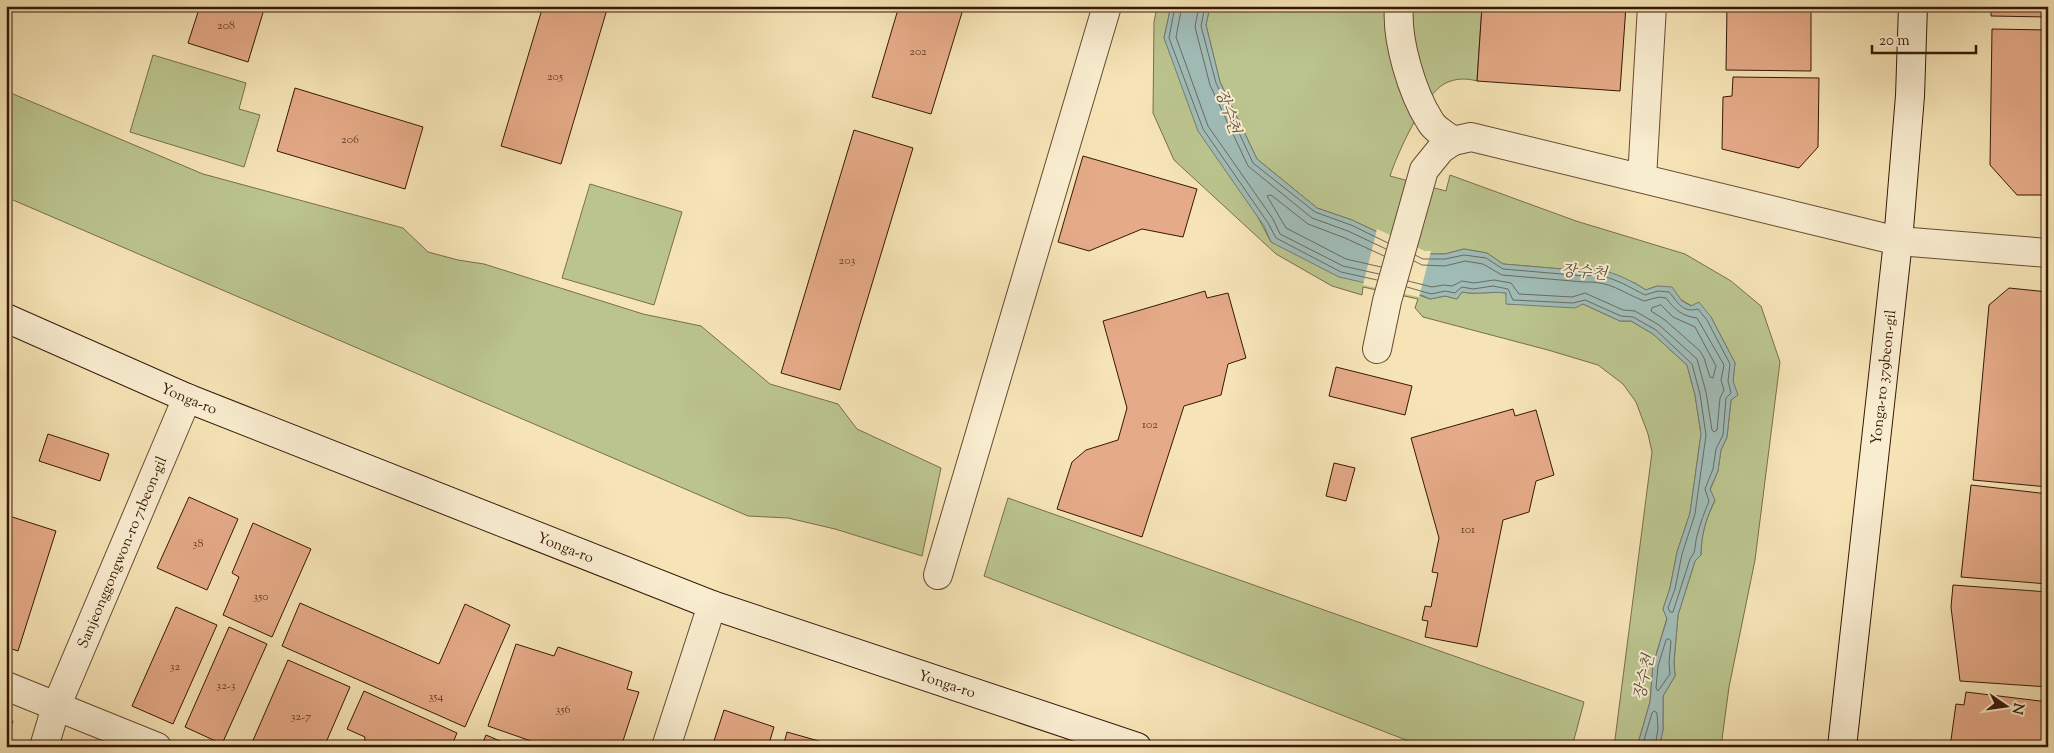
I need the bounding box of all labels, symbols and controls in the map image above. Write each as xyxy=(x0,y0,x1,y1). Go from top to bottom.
house number: 208 xyxy=(217,17,235,35)
scale bar xyxy=(1872,22,1975,54)
text: 20 m xyxy=(1879,31,1910,52)
house number: 202 xyxy=(909,43,927,61)
house number: 205 xyxy=(547,68,563,86)
water label: 장수천 xyxy=(1208,86,1246,139)
house number: 206 xyxy=(341,131,359,149)
house number: 203 xyxy=(839,252,856,270)
water label: 장수천 xyxy=(1560,260,1609,287)
street label: Yonga-ro 379beon-gil xyxy=(1867,309,1902,446)
street label: Yonga-ro xyxy=(157,379,220,421)
house number: 102 xyxy=(1142,416,1158,434)
street label: Sanjeonggongwon-ro 71beon-gil xyxy=(73,453,173,652)
house number: 101 xyxy=(1461,521,1475,539)
street label: Yonga-ro xyxy=(534,528,597,569)
house number: 38 xyxy=(193,535,203,553)
house number: 350 xyxy=(253,588,269,606)
water label: 장수천 xyxy=(1629,651,1662,703)
house number: 32 xyxy=(170,658,181,676)
street label: Yonga-ro xyxy=(915,666,978,704)
house number: 32-3 xyxy=(216,677,236,695)
north arrow xyxy=(1982,680,2032,730)
house number: 354 xyxy=(428,688,444,706)
house number: 356 xyxy=(556,701,570,719)
text: N xyxy=(2006,701,2028,716)
house number: 32-7 xyxy=(291,708,311,726)

